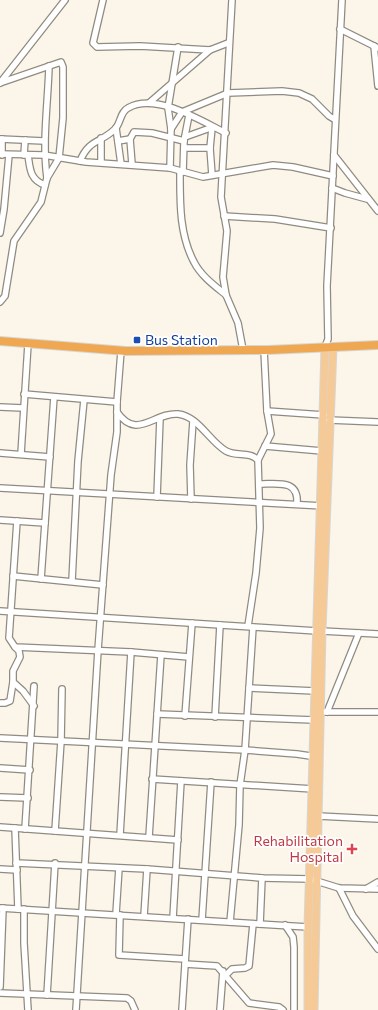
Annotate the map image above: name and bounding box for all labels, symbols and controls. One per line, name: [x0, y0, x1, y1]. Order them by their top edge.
place label: Bus Station: [145, 331, 218, 348]
marker: Bus Station: [132, 335, 142, 345]
place label: Rehabilitation Hospital: [254, 832, 343, 865]
marker: Rehabilitation Hospital: [346, 843, 358, 855]

